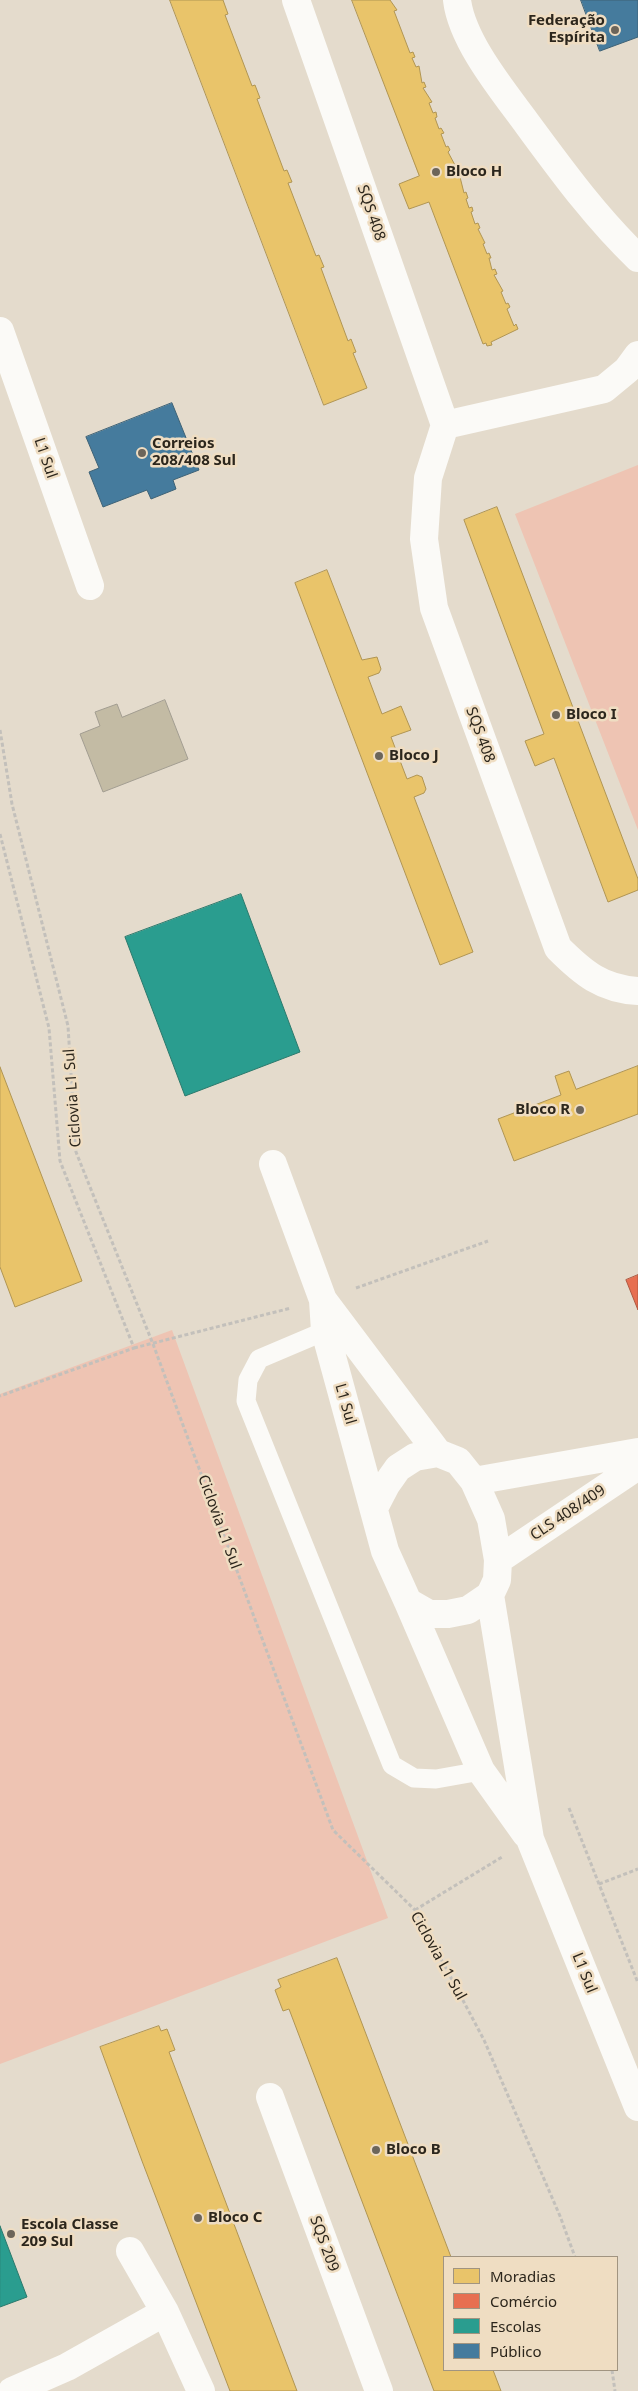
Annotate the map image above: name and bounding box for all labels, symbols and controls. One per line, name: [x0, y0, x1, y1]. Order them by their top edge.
place label: Federação Espírita: [528, 12, 605, 47]
marker: Federação Espírita: [609, 24, 621, 36]
place label: Bloco H: [446, 163, 502, 181]
marker: Bloco H: [430, 166, 442, 178]
street label: SQS 408: [353, 183, 389, 243]
street label: L1 Sul: [30, 435, 60, 481]
place label: Correios 208/408 Sul: [152, 435, 236, 470]
marker: Correios 208/408 Sul: [136, 447, 148, 459]
street label: SQS 408: [462, 705, 498, 765]
place label: Bloco I: [566, 706, 617, 724]
marker: Bloco I: [550, 709, 562, 721]
place label: Bloco J: [389, 747, 439, 765]
marker: Bloco J: [373, 750, 385, 762]
street label: Ciclovia L1 Sul: [61, 1048, 85, 1148]
place label: Bloco R: [515, 1101, 570, 1119]
marker: Bloco R: [574, 1104, 586, 1116]
street label: L1 Sul: [331, 1381, 359, 1427]
street label: Ciclovia L1 Sul: [194, 1473, 244, 1571]
street label: CLS 408/409: [527, 1481, 609, 1545]
street label: Ciclovia L1 Sul: [406, 1908, 470, 2004]
street label: L1 Sul: [568, 1950, 600, 1996]
place label: Bloco B: [386, 2141, 441, 2159]
marker: Bloco B: [370, 2144, 382, 2156]
place label: Bloco C: [208, 2209, 262, 2227]
marker: Bloco C: [192, 2212, 204, 2224]
street label: SQS 209: [306, 2214, 342, 2274]
place label: Escola Classe 209 Sul: [21, 2216, 118, 2251]
marker: Escola Classe 209 Sul: [5, 2228, 17, 2240]
legend: [443, 2256, 618, 2371]
text: Moradias: [490, 2266, 556, 2286]
text: Comércio: [490, 2291, 557, 2311]
text: Escolas: [490, 2316, 541, 2336]
text: Público: [490, 2341, 542, 2361]

